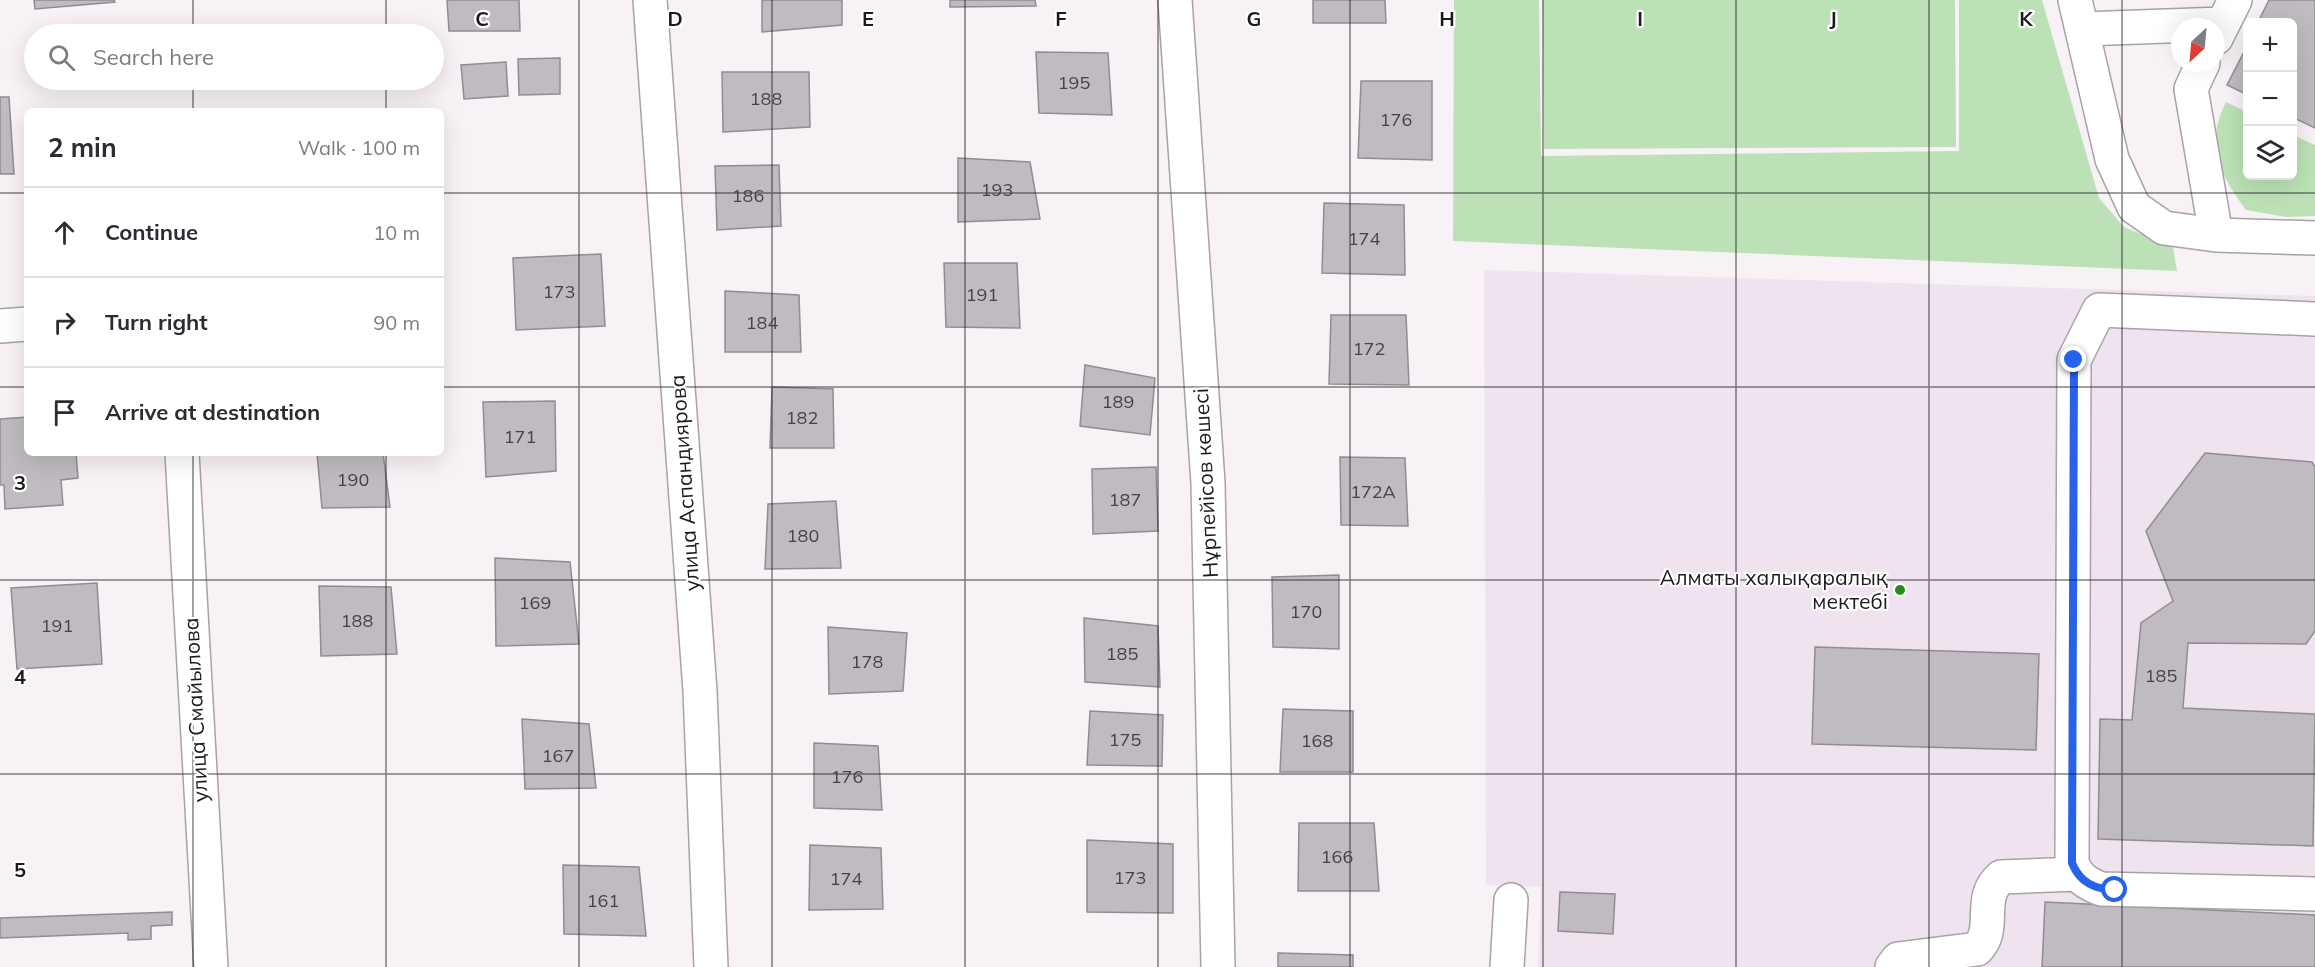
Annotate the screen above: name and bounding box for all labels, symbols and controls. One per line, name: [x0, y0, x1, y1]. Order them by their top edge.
text: C: [475, 6, 489, 31]
text: D: [667, 6, 683, 31]
text: E: [862, 6, 874, 31]
text: F: [1055, 6, 1067, 31]
text: G: [1247, 6, 1261, 31]
text: H: [1439, 6, 1455, 31]
text: I: [1637, 6, 1643, 31]
text: J: [1829, 6, 1837, 31]
text: K: [2019, 6, 2033, 31]
north arrow: [2171, 18, 2225, 72]
map controls: [2243, 18, 2297, 180]
button: +: [2243, 18, 2297, 72]
search box: [24, 24, 444, 90]
icon: search: [45, 41, 78, 74]
text: Search here: [93, 43, 214, 71]
house number: 195: [1058, 71, 1090, 94]
button: −: [2243, 72, 2297, 126]
house number: 188: [750, 87, 782, 110]
house number: 176: [1380, 108, 1412, 131]
button: layers: [2243, 126, 2297, 180]
text: 2 min: [48, 131, 117, 164]
text: Walk · 100 m: [298, 135, 420, 160]
house number: 193: [981, 178, 1013, 201]
house number: 186: [732, 184, 764, 207]
icon: ahead: [48, 216, 81, 249]
text: Continue: [105, 218, 198, 246]
text: 10 m: [373, 220, 420, 245]
house number: 174: [1348, 227, 1380, 250]
house number: 173: [543, 280, 575, 303]
house number: 191: [966, 283, 998, 306]
icon: right: [48, 306, 81, 339]
text: Turn right: [105, 308, 208, 336]
text: 90 m: [373, 310, 420, 335]
house number: 184: [746, 311, 778, 334]
house number: 172: [1353, 337, 1385, 360]
route end: [2060, 346, 2086, 372]
street label: улица Аспандиярова: [663, 374, 705, 592]
street label: Нұрпейісов көшесі: [1187, 387, 1223, 579]
house number: 189: [1102, 390, 1134, 413]
icon: arrive: [48, 396, 81, 429]
text: Arrive at destination: [105, 398, 320, 426]
house number: 182: [786, 406, 818, 429]
house number: 171: [504, 425, 536, 448]
house number: 190: [337, 468, 369, 491]
text: 3: [14, 470, 26, 495]
house number: 172А: [1350, 480, 1396, 503]
house number: 187: [1109, 488, 1141, 511]
house number: 180: [787, 524, 819, 547]
place label: Алматы халықаралық мектебі: [1660, 564, 1888, 614]
marker: Алматы халықаралық мектебі: [1893, 583, 1907, 597]
house number: 169: [519, 591, 551, 614]
house number: 170: [1290, 600, 1322, 623]
house number: 188: [341, 609, 373, 632]
house number: 191: [41, 614, 73, 637]
street label: улица Смайылова: [177, 617, 213, 803]
house number: 185: [1106, 642, 1138, 665]
house number: 178: [851, 650, 883, 673]
text: 4: [14, 664, 26, 689]
house number: 185: [2145, 664, 2177, 687]
house number: 175: [1109, 728, 1141, 751]
house number: 168: [1301, 729, 1333, 752]
house number: 167: [542, 744, 574, 767]
house number: 176: [831, 765, 863, 788]
house number: 166: [1321, 845, 1353, 868]
text: 5: [14, 857, 26, 882]
house number: 173: [1114, 866, 1146, 889]
house number: 174: [830, 867, 862, 890]
route start: [2101, 876, 2127, 902]
house number: 161: [587, 889, 619, 912]

